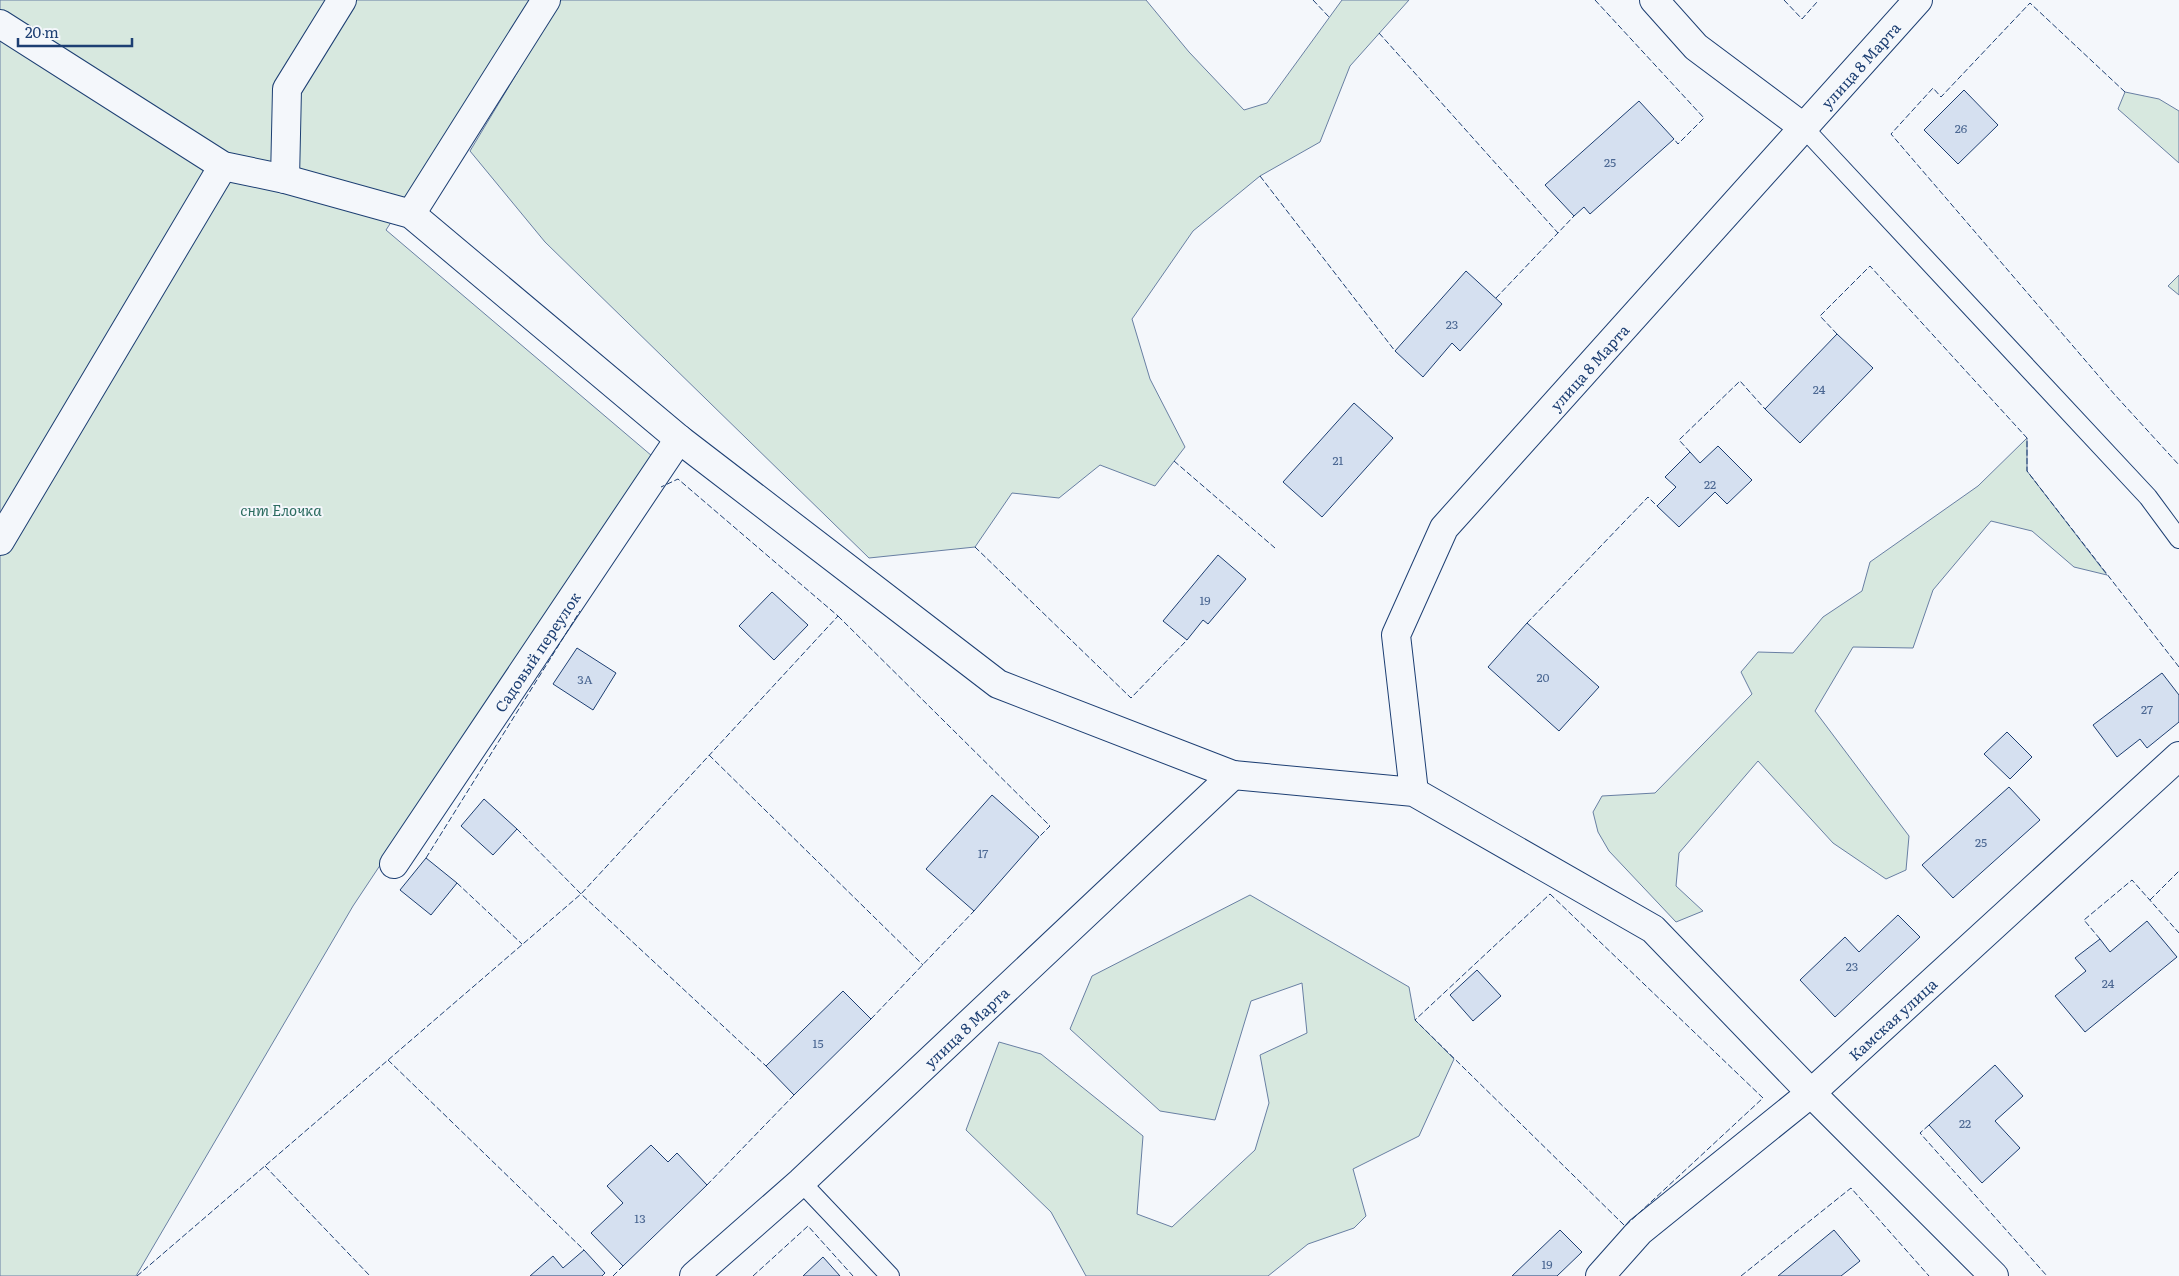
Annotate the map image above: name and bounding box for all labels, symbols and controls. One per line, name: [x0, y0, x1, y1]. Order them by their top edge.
scale bar: [18, 15, 131, 47]
street label: улица 8 Марта: [1815, 16, 1906, 113]
text: 20 m: [25, 20, 59, 43]
house number: 26: [1955, 119, 1968, 137]
house number: 25: [1604, 153, 1616, 171]
house number: 23: [1446, 315, 1458, 333]
street label: улица 8 Марта: [1544, 318, 1634, 415]
house number: 24: [1813, 380, 1826, 398]
house number: 21: [1333, 451, 1344, 469]
house number: 22: [1704, 475, 1716, 493]
park label: снт Елочка: [240, 498, 322, 521]
street label: Садовый переулок: [488, 587, 585, 716]
house number: 19: [1199, 591, 1211, 609]
house number: 20: [1536, 668, 1550, 686]
house number: 3А: [577, 670, 593, 688]
house number: 27: [2141, 700, 2153, 718]
house number: 25: [1975, 833, 1987, 851]
house number: 17: [978, 844, 988, 862]
house number: 23: [1846, 957, 1858, 975]
street label: Камская улица: [1843, 971, 1942, 1065]
house number: 24: [2102, 974, 2115, 992]
street label: улица 8 Марта: [918, 980, 1014, 1073]
house number: 15: [813, 1034, 823, 1052]
house number: 22: [1959, 1114, 1971, 1132]
house number: 13: [634, 1209, 646, 1227]
house number: 19: [1541, 1255, 1553, 1273]

